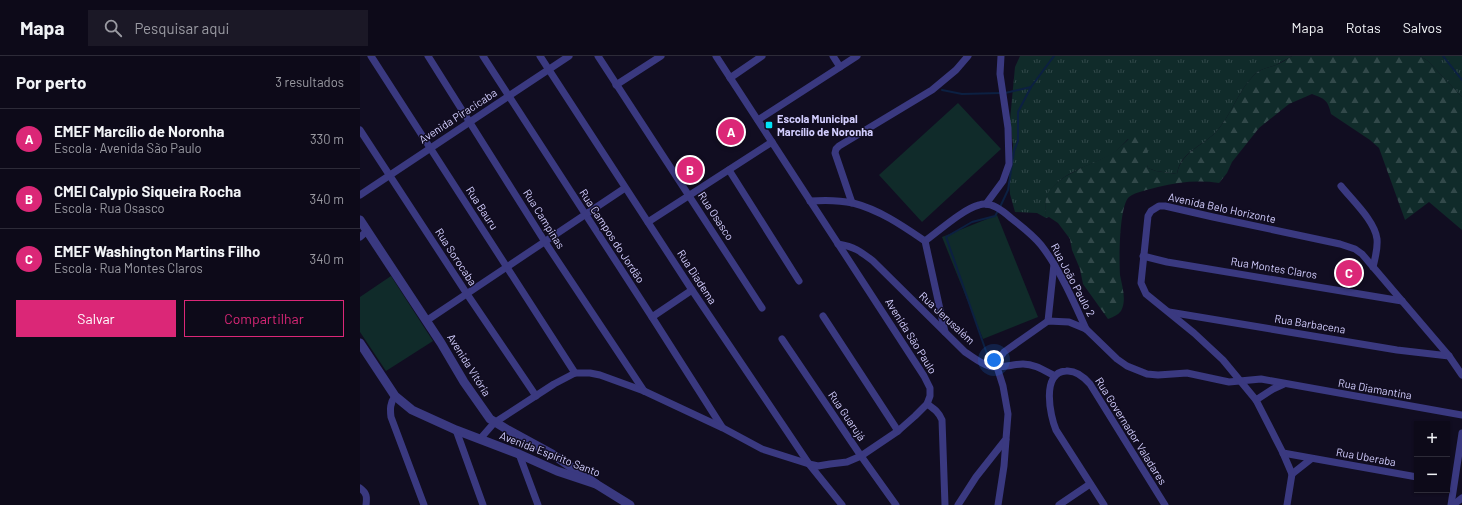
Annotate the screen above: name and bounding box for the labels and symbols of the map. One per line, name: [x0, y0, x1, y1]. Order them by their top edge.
street label: Avenida Piracicaba: [416, 86, 499, 146]
place label: Escola Municipal Marcílio de Noronha: [777, 112, 873, 138]
pin: A: [718, 117, 744, 147]
marker: Escola Municipal Marcílio de Noronha: [764, 120, 774, 130]
pin: B: [677, 155, 703, 185]
street label: Rua Bauru: [464, 184, 501, 232]
street label: Rua Campos do Jordão: [577, 186, 648, 285]
street label: Rua Campinas: [521, 187, 568, 251]
street label: Rua Osasco: [696, 189, 737, 242]
street label: Avenida Belo Horizonte: [1167, 190, 1277, 225]
street label: Rua Sorocaba: [433, 226, 480, 288]
street label: Rua João Paulo 2: [1049, 241, 1098, 319]
street label: Rua Diadema: [675, 247, 720, 306]
street label: Rua Montes Claros: [1230, 254, 1318, 281]
pin: C: [1336, 258, 1362, 288]
street label: Rua Jerusalém: [917, 289, 978, 347]
street label: Avenida São Paulo: [883, 296, 940, 376]
street label: Rua Barbacena: [1274, 311, 1346, 336]
street label: Avenida Vitória: [445, 331, 494, 398]
your location: [984, 350, 1004, 370]
street label: Rua Governador Valadares: [1093, 375, 1170, 487]
street label: Rua Diamantina: [1337, 376, 1413, 401]
street label: Rua Guarujá: [826, 388, 869, 443]
street label: Avenida Espírito Santo: [498, 428, 602, 479]
street label: Rua Uberaba: [1335, 445, 1397, 468]

